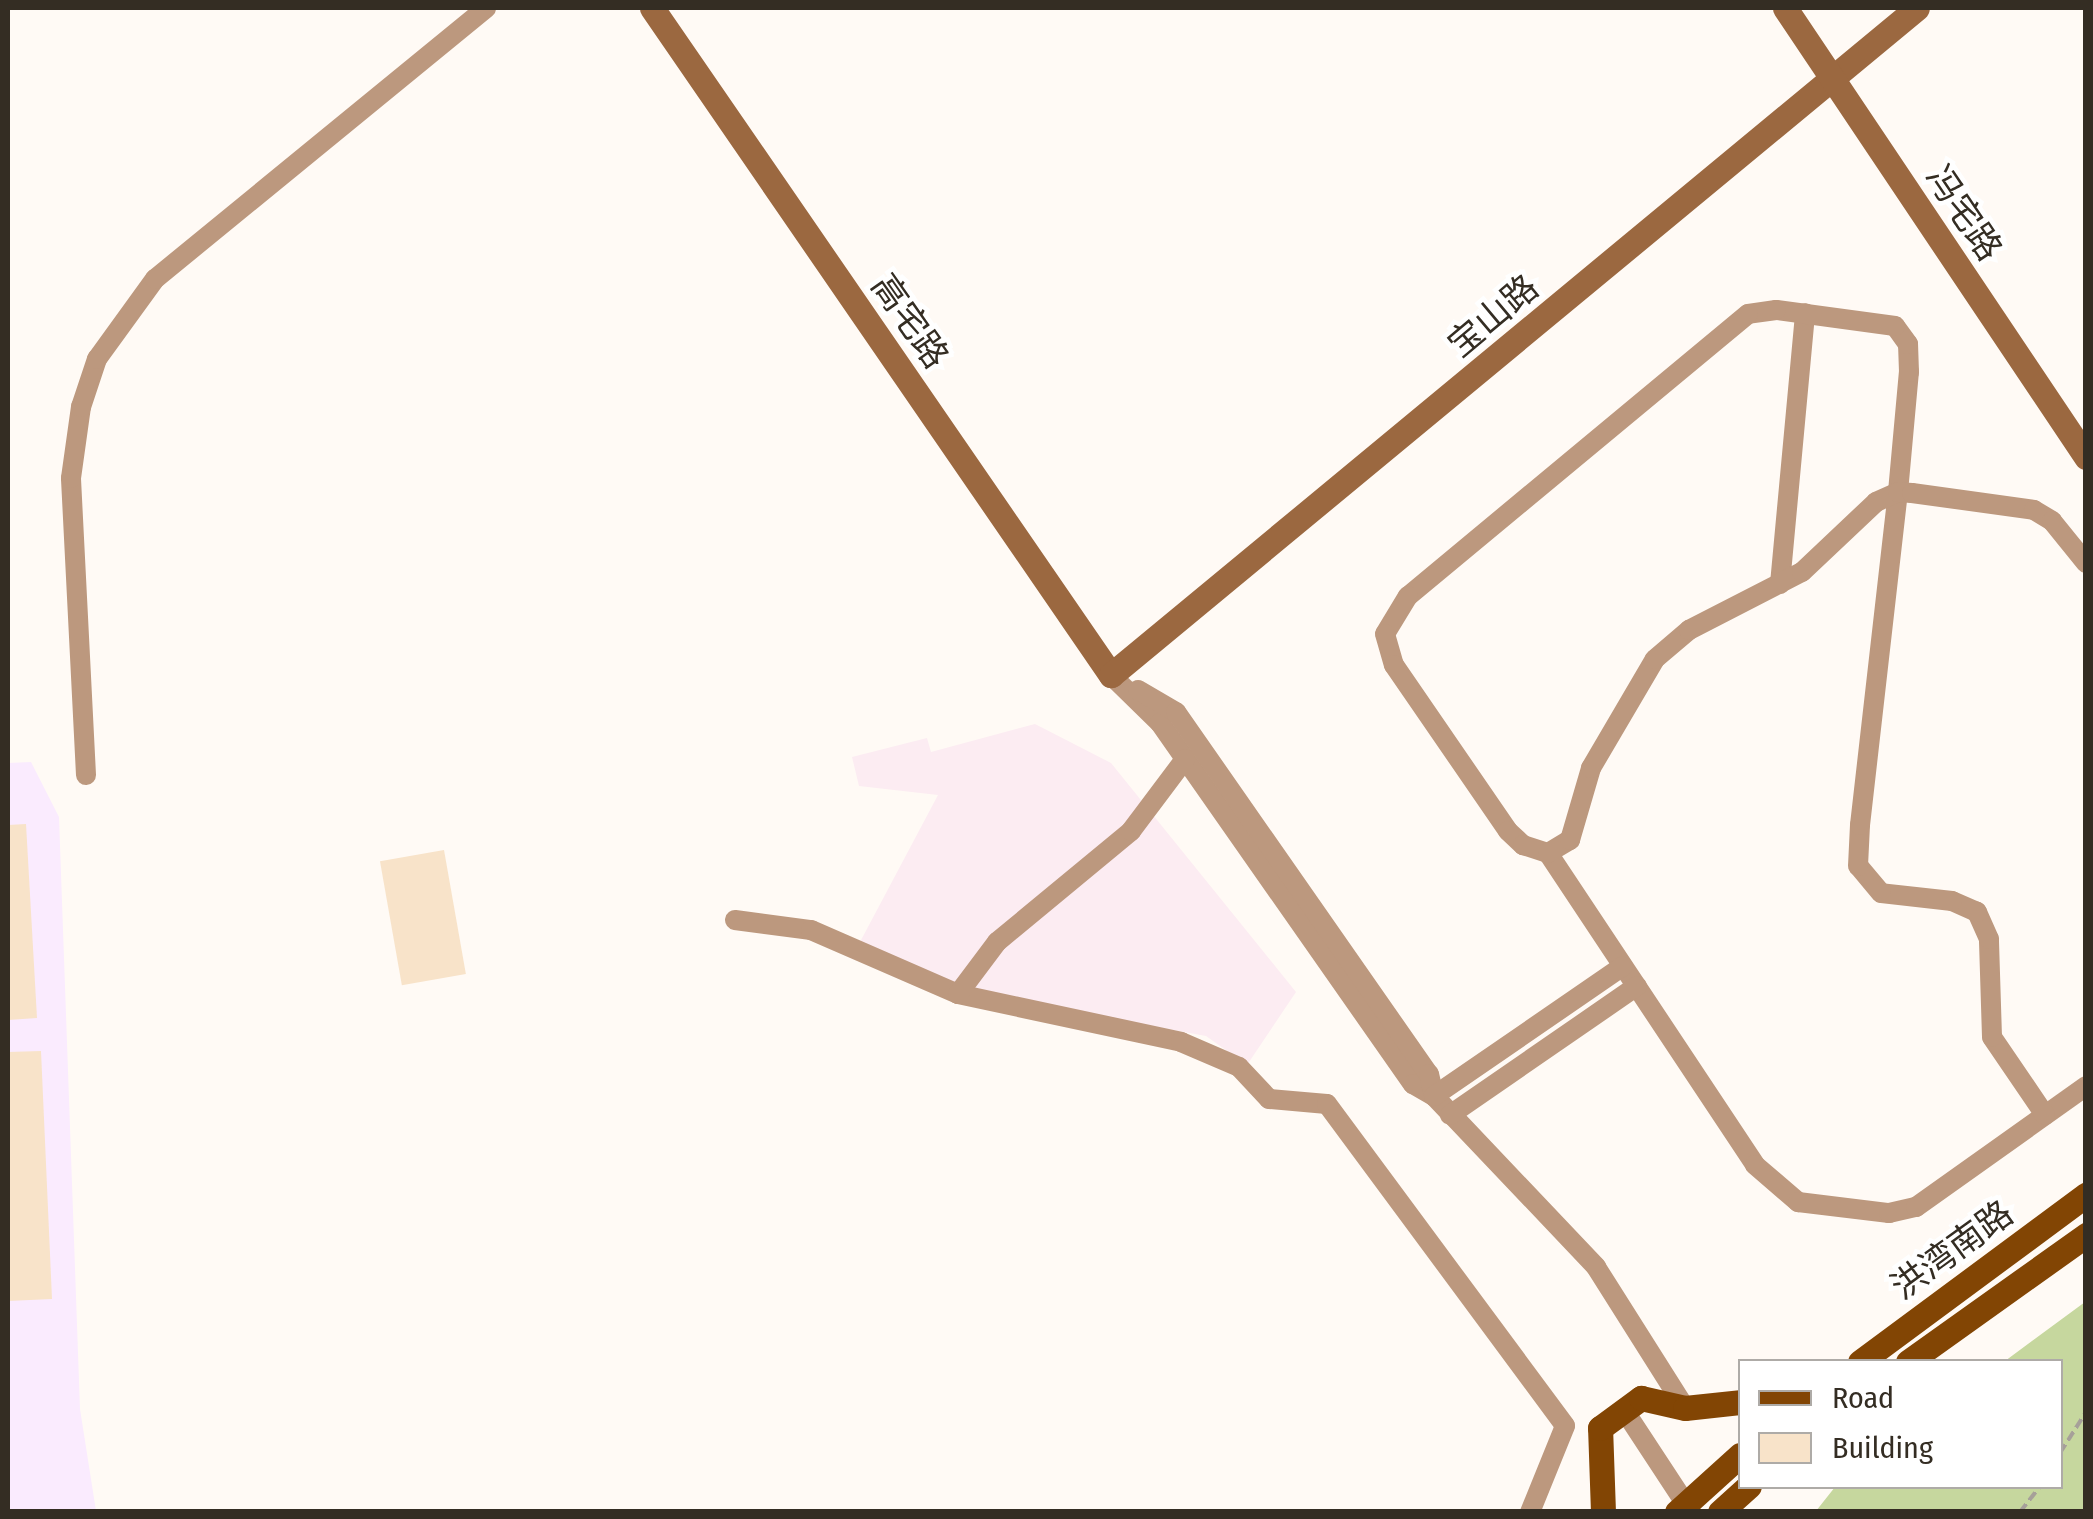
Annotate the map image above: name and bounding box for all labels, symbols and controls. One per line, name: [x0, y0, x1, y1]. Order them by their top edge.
street label: 冯宅路: [1917, 158, 2011, 268]
street label: 高宅路: [863, 266, 957, 376]
street label: 宝山路: [1439, 266, 1547, 366]
street label: 洪湾南路: [1883, 1192, 2021, 1308]
legend: [1738, 1359, 2063, 1489]
text: Road: [1832, 1380, 1894, 1416]
text: Building: [1832, 1430, 1933, 1466]

